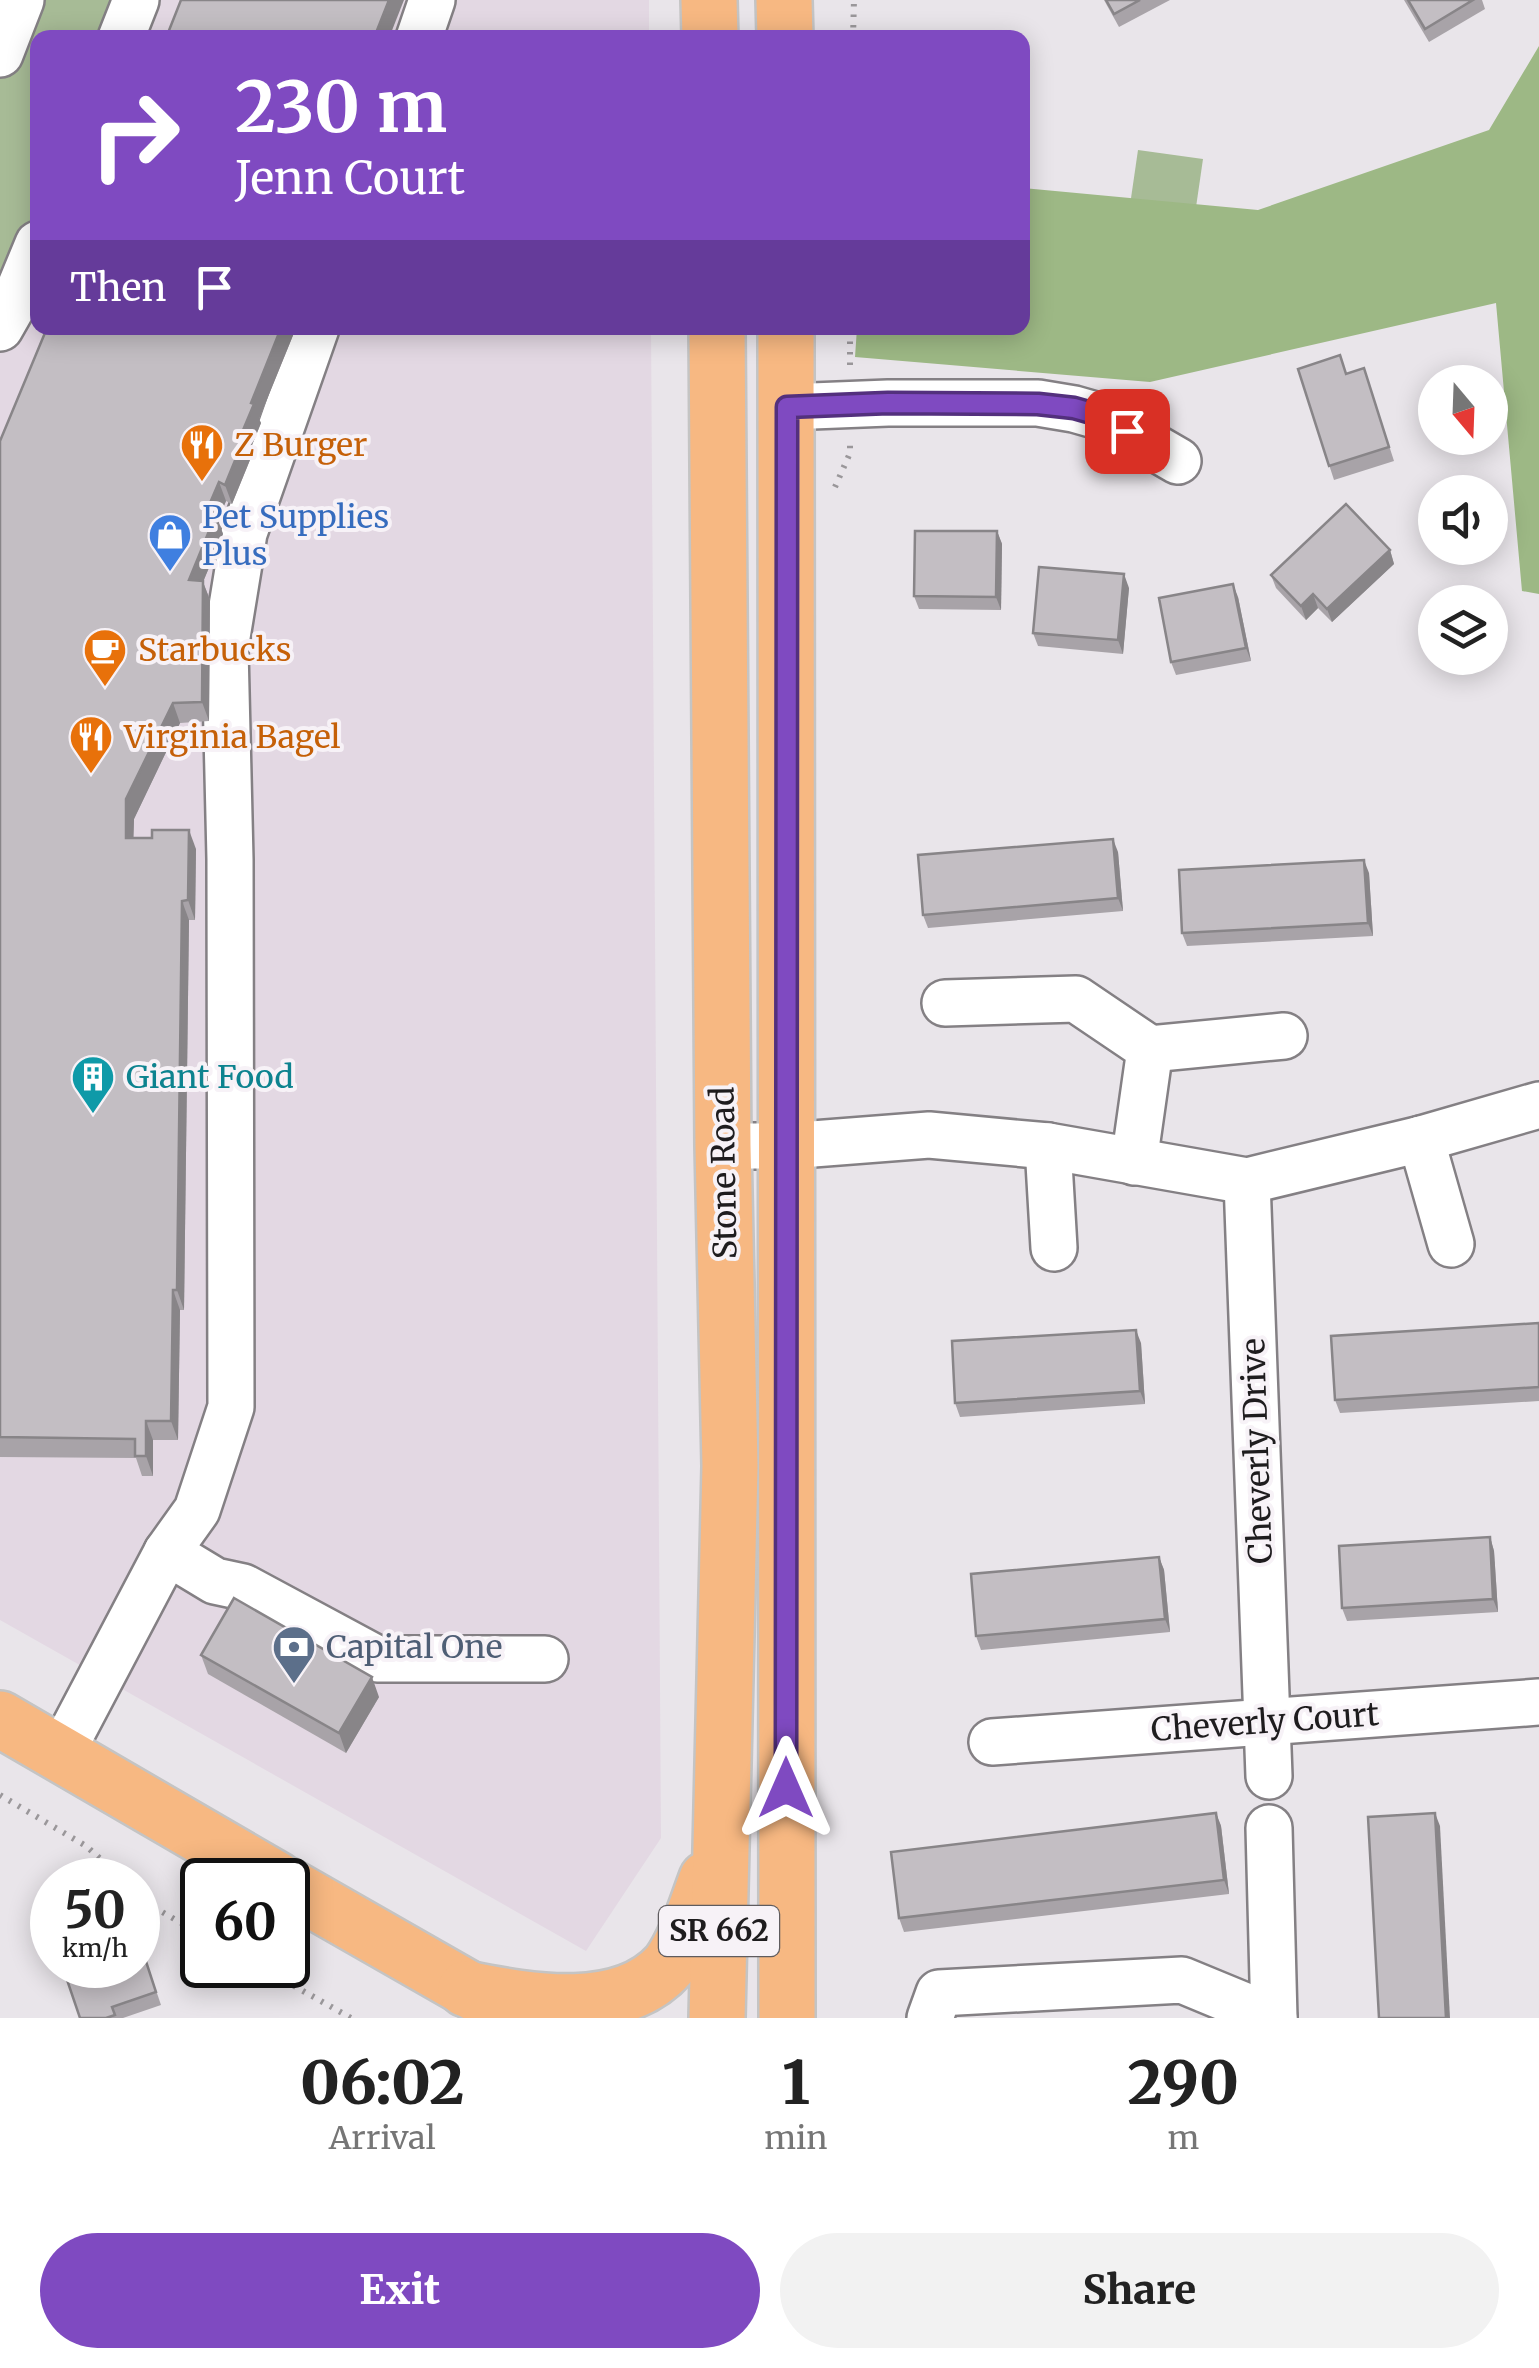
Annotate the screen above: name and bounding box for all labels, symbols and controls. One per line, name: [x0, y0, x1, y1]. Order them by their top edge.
text: 230 m: [235, 63, 447, 151]
icon: right: [70, 70, 200, 200]
text: Jenn Court: [235, 150, 465, 206]
icon: arrive: [187, 260, 242, 315]
text: Then: [70, 264, 167, 311]
north arrow: [1418, 365, 1508, 455]
map controls: [1418, 365, 1508, 675]
pin: [1085, 389, 1170, 474]
icon: arrive: [1100, 404, 1155, 459]
restaurant icon: Z Burger: [179, 422, 225, 483]
place label: Z Burger: [234, 425, 367, 465]
button: sound: [1418, 475, 1508, 565]
place label: Pet Supplies Plus: [202, 497, 389, 574]
shop icon: Pet Supplies Plus: [147, 512, 193, 573]
button: layers: [1418, 585, 1508, 675]
cafe icon: Starbucks: [82, 627, 128, 688]
place label: Starbucks: [138, 630, 291, 670]
restaurant icon: Virginia Bagel: [68, 714, 114, 775]
place label: Virginia Bagel: [123, 717, 341, 757]
building icon: Giant Food: [70, 1054, 116, 1115]
place label: Giant Food: [126, 1057, 294, 1097]
street label: Stone Road: [702, 1086, 746, 1260]
street label: Cheverly Drive: [1233, 1338, 1281, 1564]
bank icon: Capital One: [271, 1624, 317, 1685]
place label: Capital One: [326, 1627, 502, 1667]
street label: Cheverly Court: [1150, 1694, 1381, 1750]
position arrow: [734, 1736, 838, 1840]
speed limit sign: 60: [180, 1858, 310, 1988]
text: 50: [64, 1879, 126, 1942]
road number: SR 662: [659, 1906, 779, 1956]
text: km/h: [62, 1932, 128, 1964]
text: 06:02: [300, 2045, 464, 2120]
text: 1: [782, 2045, 810, 2120]
text: 290: [1128, 2045, 1239, 2120]
text: Arrival: [329, 2118, 436, 2158]
text: min: [764, 2118, 828, 2158]
text: m: [1167, 2118, 1199, 2158]
button: Exit: [40, 2233, 760, 2348]
button: Share: [780, 2233, 1499, 2348]

